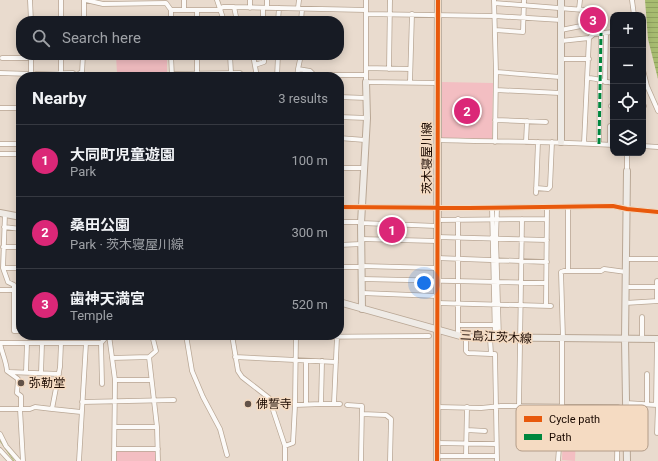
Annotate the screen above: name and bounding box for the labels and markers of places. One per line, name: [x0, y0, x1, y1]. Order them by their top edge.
pin: 3: [580, 5, 606, 35]
pin: 2: [454, 96, 480, 126]
pin: 1: [379, 215, 405, 245]
place label: 弥勒堂: [29, 376, 65, 390]
marker: 弥勒堂: [16, 378, 26, 388]
place label: 佛誓寺: [256, 397, 292, 411]
marker: 佛誓寺: [243, 399, 253, 409]

